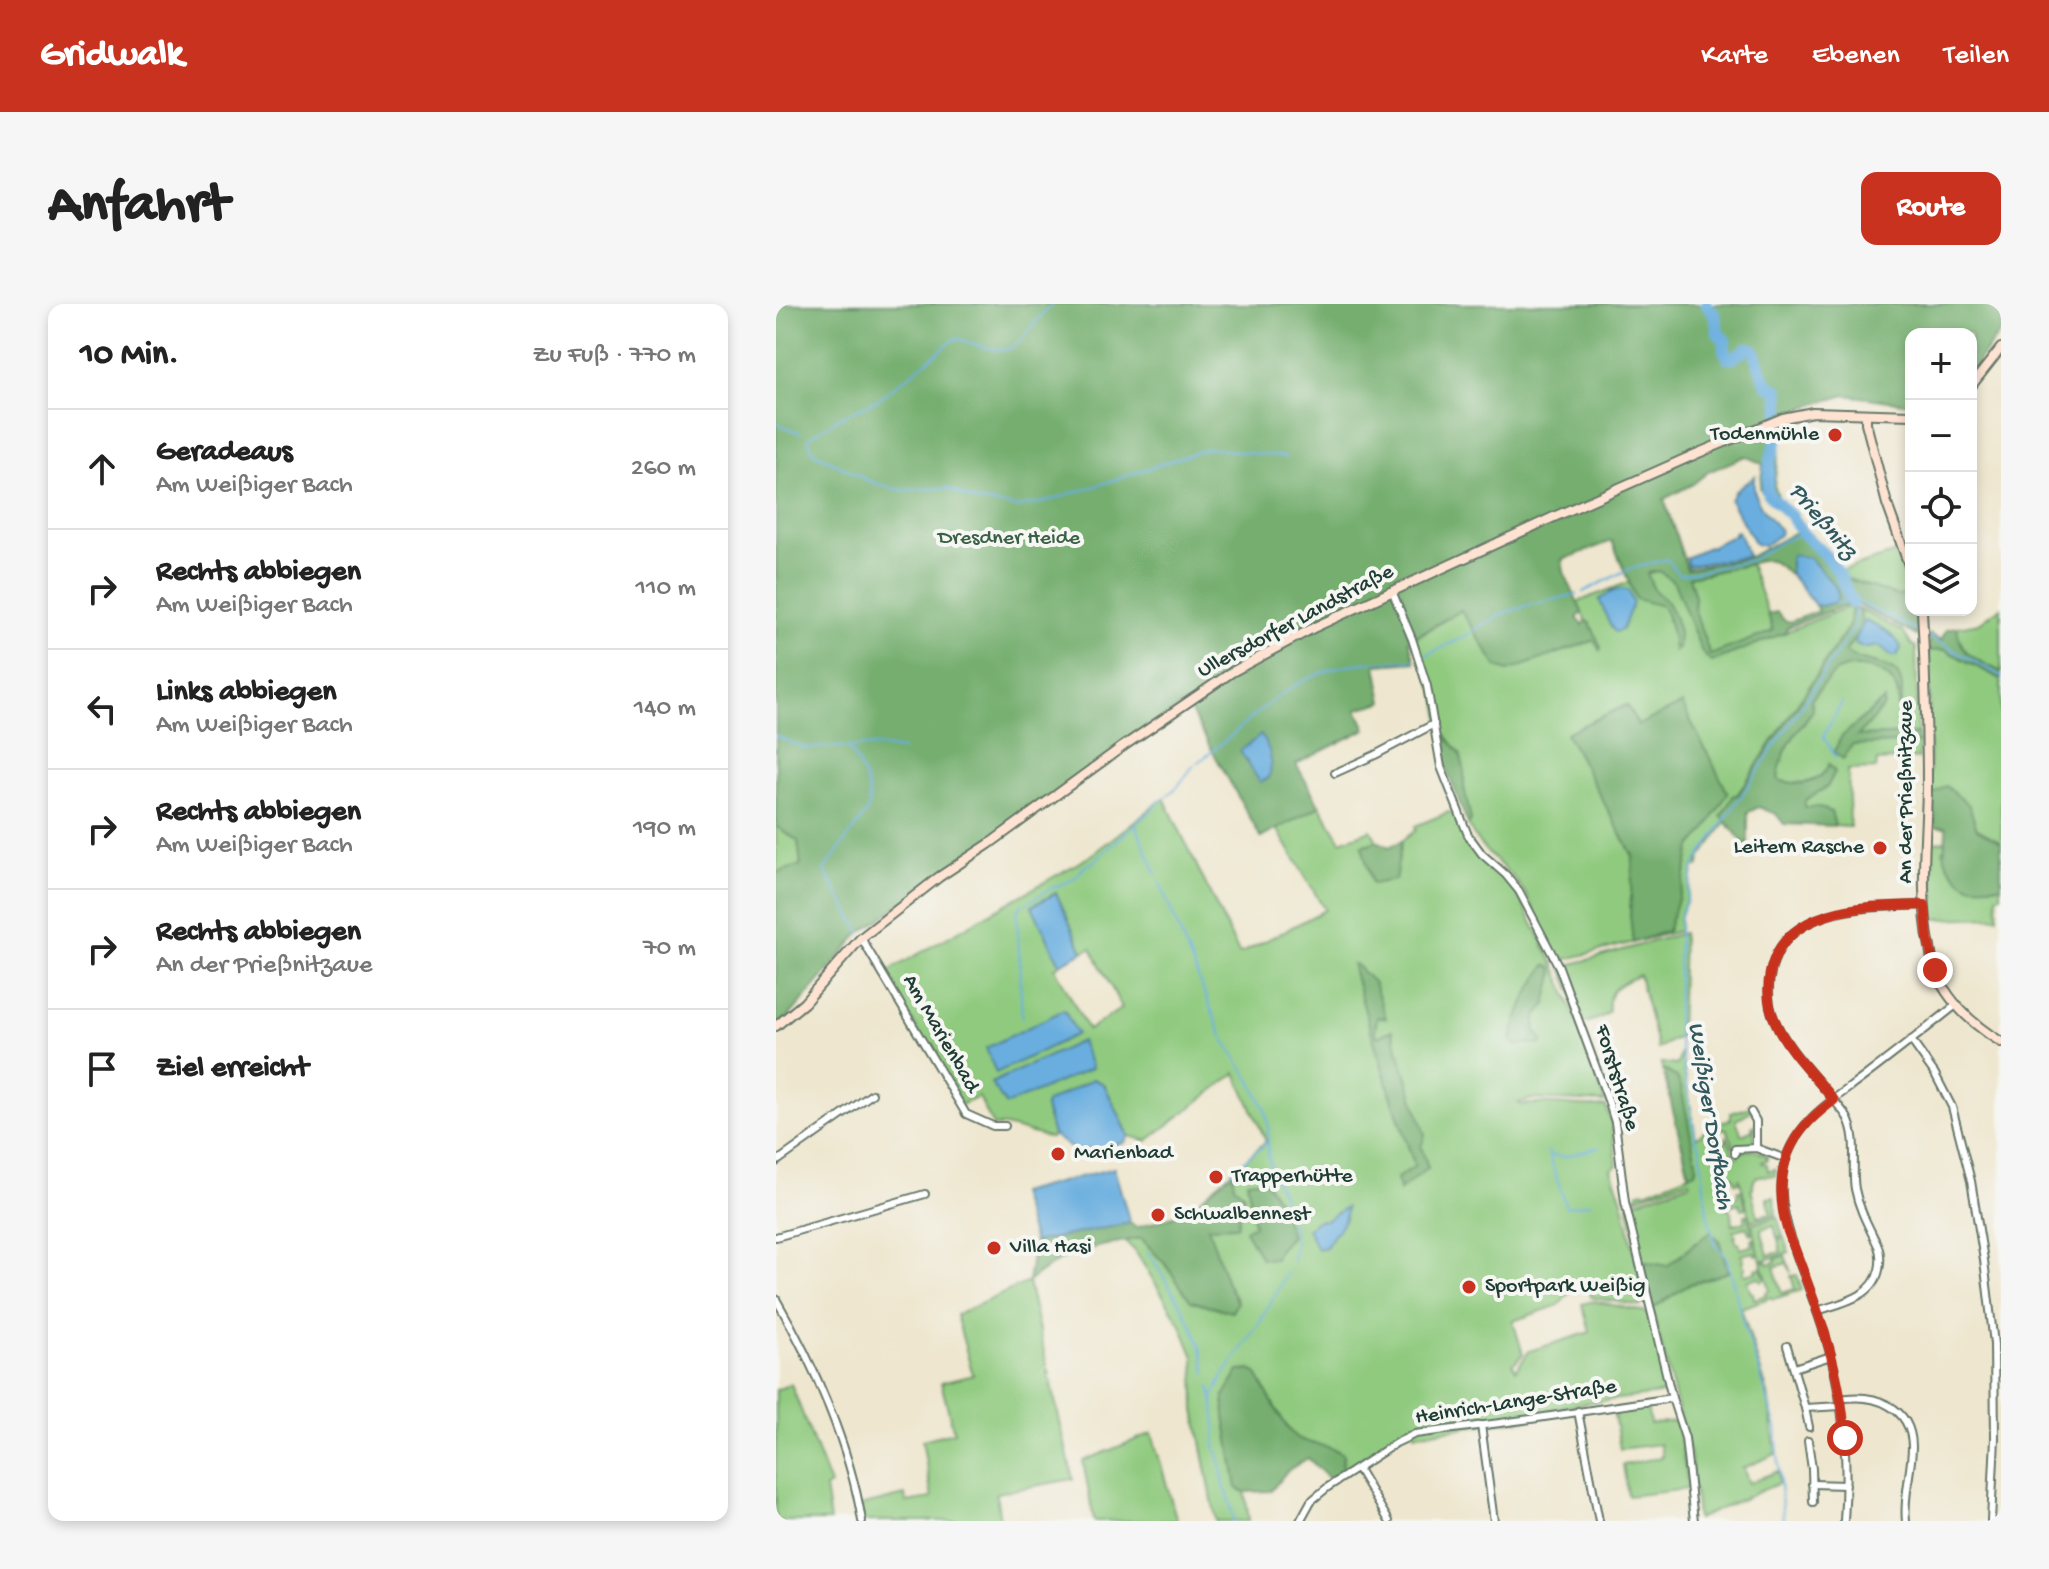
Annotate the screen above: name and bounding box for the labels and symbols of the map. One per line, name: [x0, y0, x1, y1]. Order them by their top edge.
place label: Todenmühle: [1708, 422, 1820, 448]
marker: Todenmühle: [1826, 426, 1844, 444]
water label: Prießnitz: [1782, 478, 1863, 567]
park label: Dresdner Heide: [936, 526, 1081, 552]
street label: Ullersdorfer Landstraße: [1194, 559, 1399, 685]
street label: An der Prießnitzaue: [1894, 700, 1920, 884]
place label: Leitern Rasche: [1734, 835, 1865, 861]
marker: Leitern Rasche: [1871, 839, 1889, 857]
route end: [1917, 952, 1953, 988]
street label: Am Marienbad: [896, 970, 985, 1100]
water label: Weißiger Dorfbach: [1680, 1020, 1738, 1213]
street label: Forststraße: [1587, 1021, 1645, 1135]
place label: Marienbad: [1074, 1141, 1175, 1167]
marker: Marienbad: [1049, 1145, 1067, 1163]
place label: Trapperhütte: [1230, 1164, 1353, 1190]
marker: Trapperhütte: [1207, 1168, 1225, 1186]
place label: Schwalbennest: [1174, 1202, 1312, 1228]
marker: Schwalbennest: [1149, 1206, 1167, 1224]
place label: Villa Hasi: [1009, 1235, 1092, 1261]
marker: Villa Hasi: [985, 1239, 1003, 1257]
place label: Sportpark Weißig: [1485, 1274, 1646, 1300]
marker: Sportpark Weißig: [1460, 1278, 1478, 1296]
street label: Heinrich-Lange-Straße: [1414, 1374, 1619, 1432]
route start: [1827, 1420, 1863, 1456]

